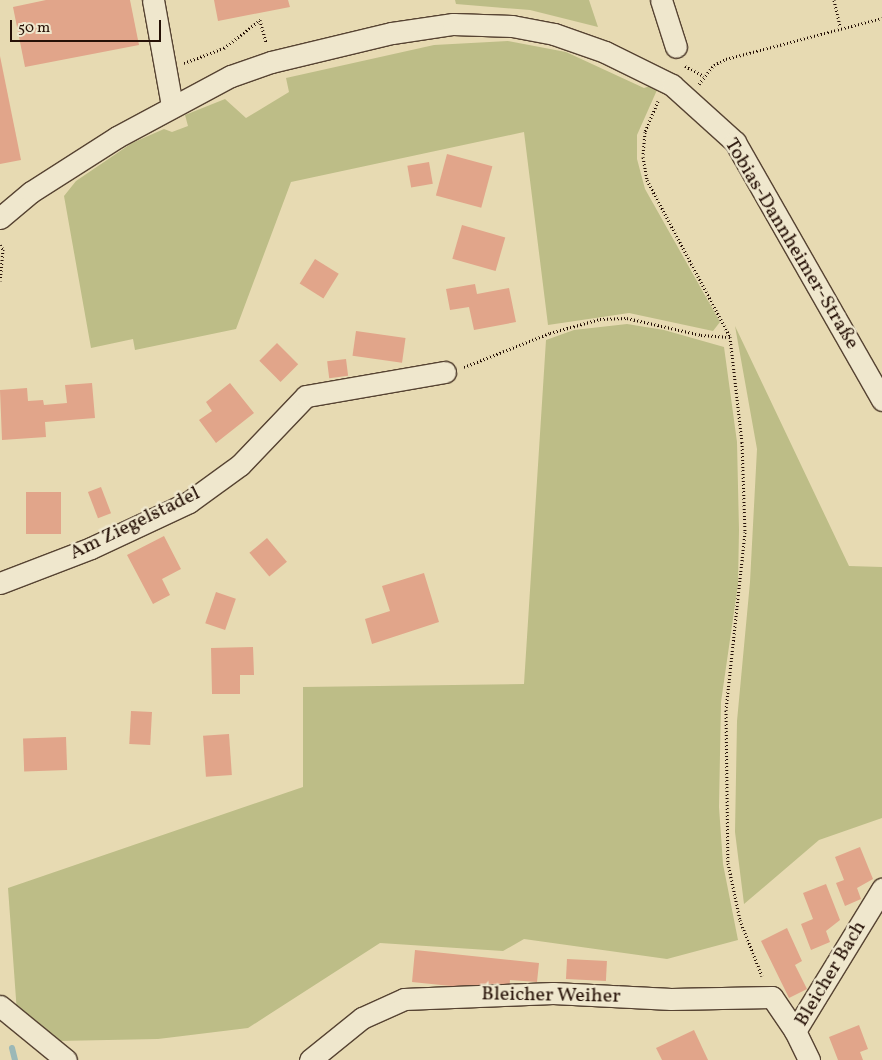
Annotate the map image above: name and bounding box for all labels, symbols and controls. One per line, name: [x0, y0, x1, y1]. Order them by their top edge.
scale bar: [12, 10, 164, 42]
text: 50 m: [18, 18, 50, 39]
street label: Tobias-Dannheimer-Straße: [718, 134, 864, 354]
street label: Am Ziegelstadel: [66, 482, 204, 566]
street label: Bleicher Bach: [790, 917, 872, 1031]
street label: Bleicher Weiher: [481, 983, 621, 1009]

